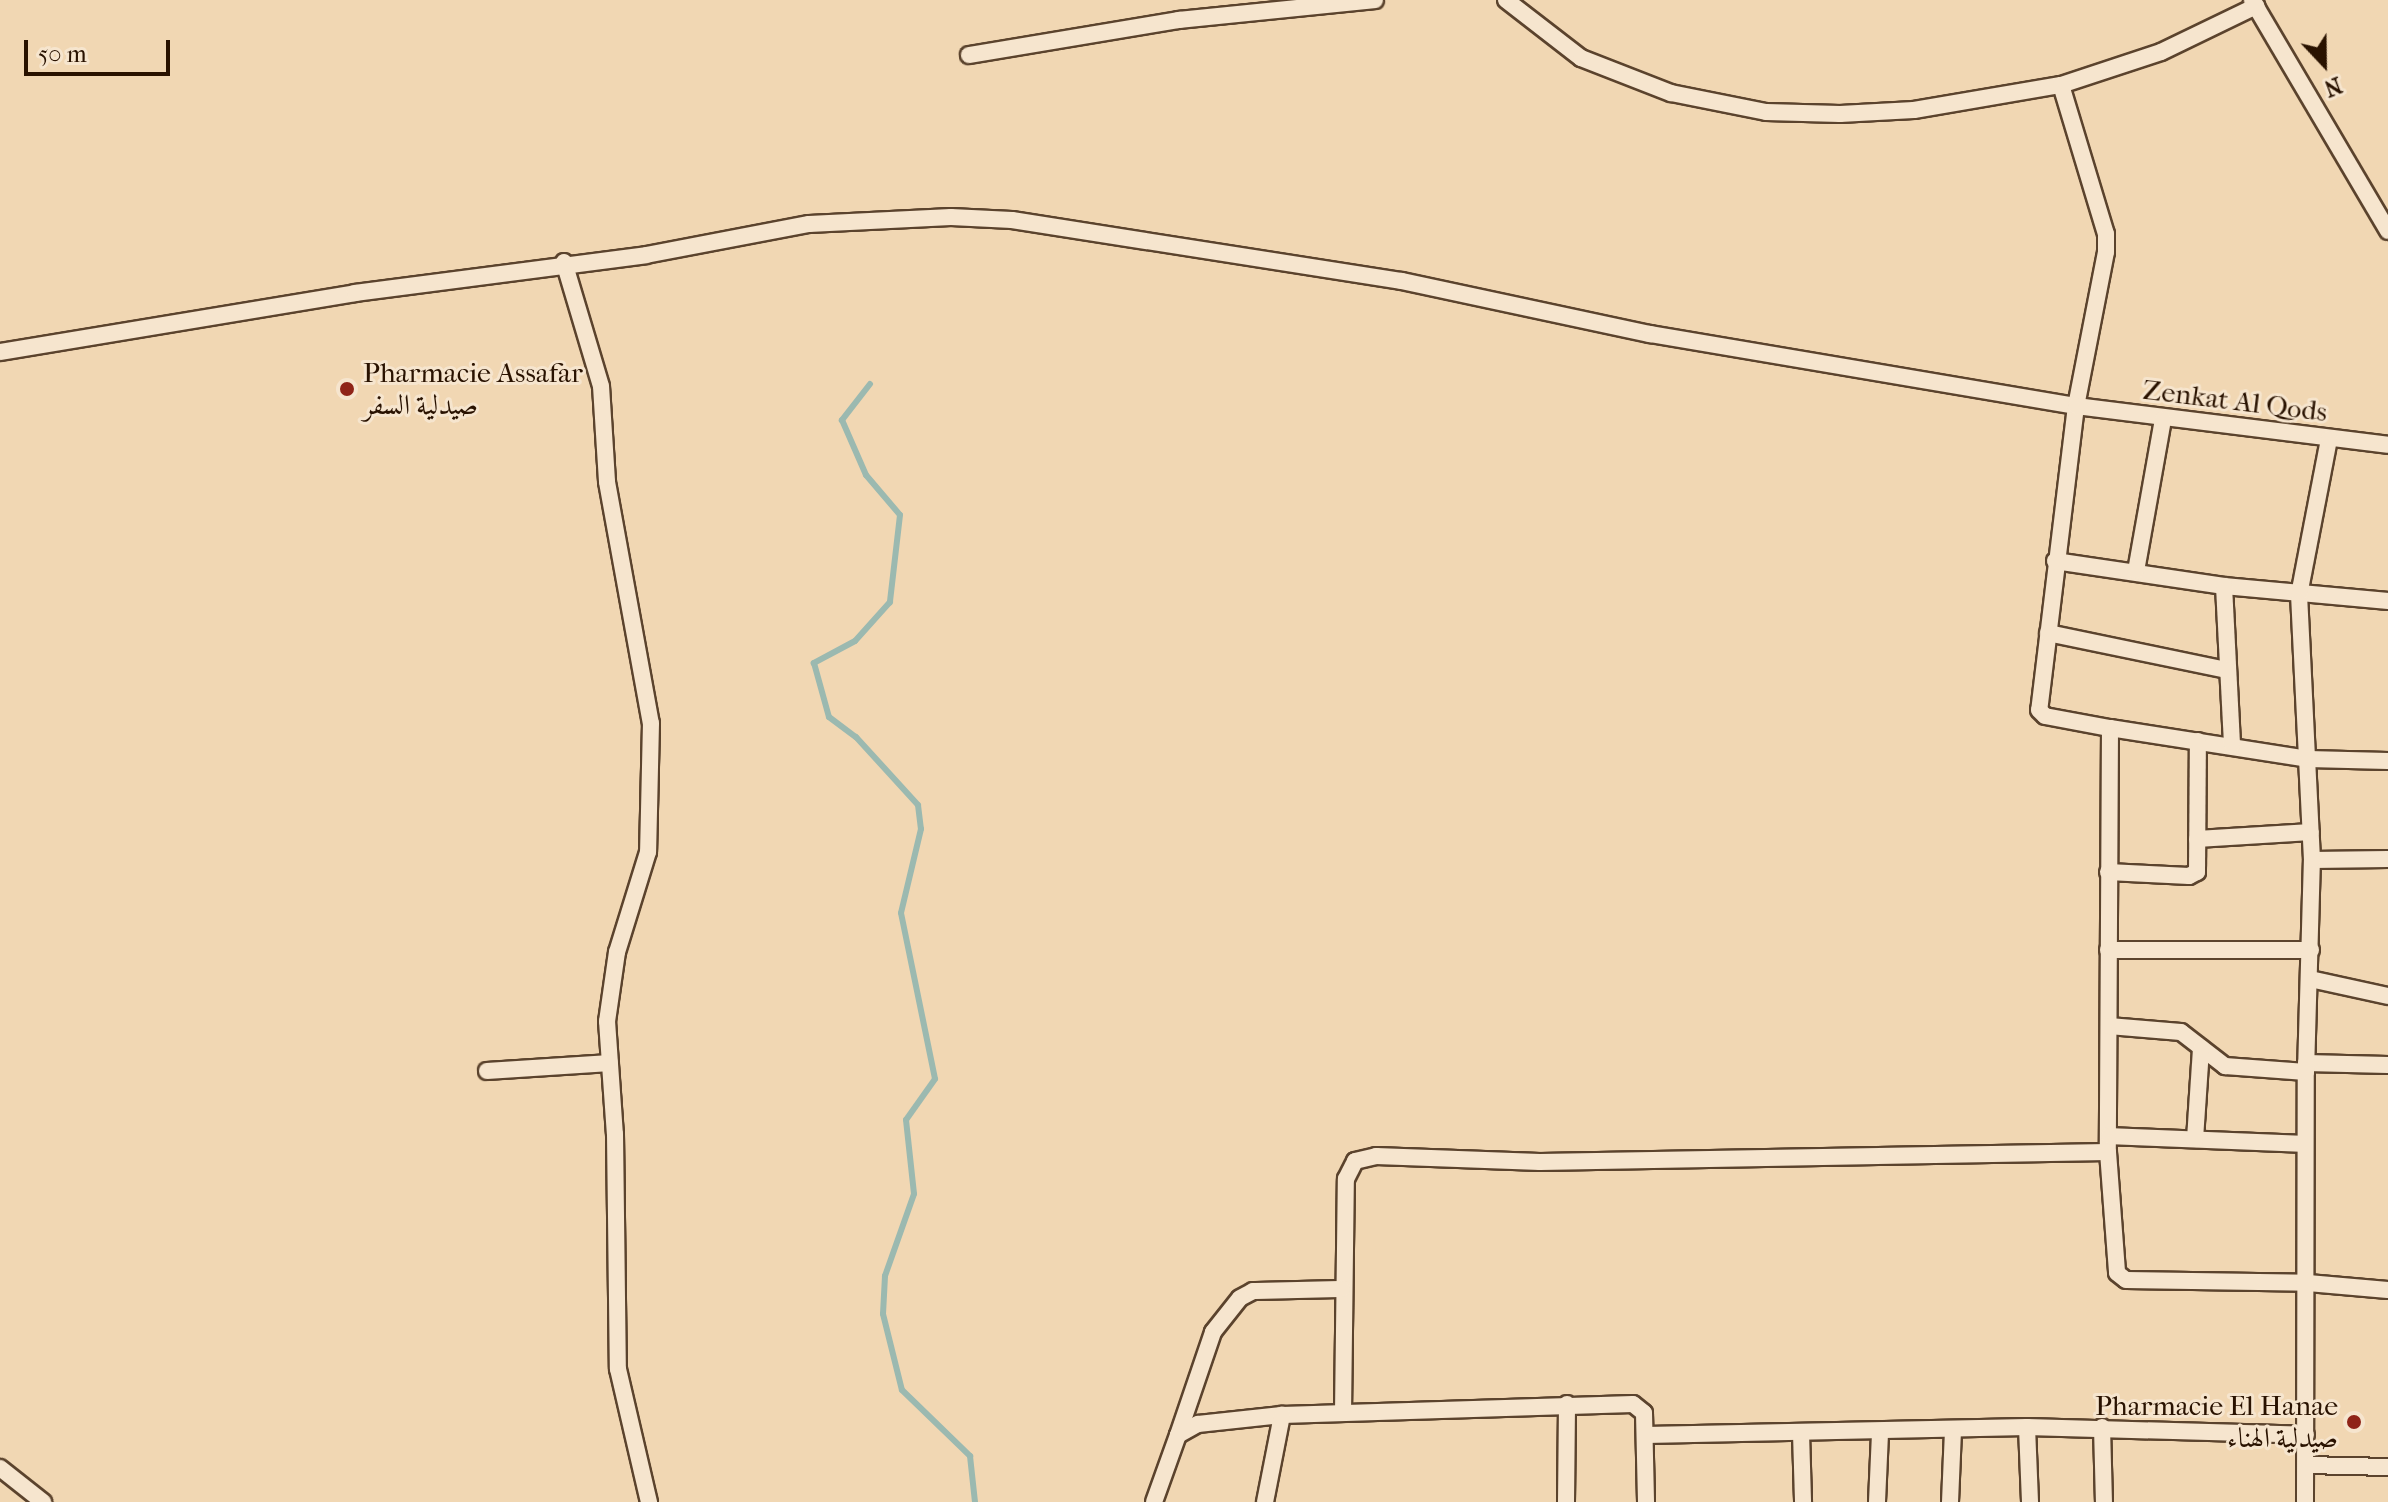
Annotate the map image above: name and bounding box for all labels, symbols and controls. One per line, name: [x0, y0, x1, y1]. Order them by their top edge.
scale bar: [28, 24, 174, 74]
north arrow: [2284, 24, 2364, 104]
text: 50 m: [38, 40, 87, 68]
text: N: [2320, 71, 2346, 101]
place label: Pharmacie Assafar صيدلية السفر: [363, 356, 583, 422]
street label: Zenkat Al Qods: [2141, 373, 2329, 429]
marker: Pharmacie Assafar صيدلية السفر: [338, 380, 356, 398]
place label: Pharmacie El Hanae صيدلية الهناء: [2095, 1389, 2338, 1455]
marker: Pharmacie El Hanae صيدلية الهناء: [2345, 1413, 2363, 1431]

